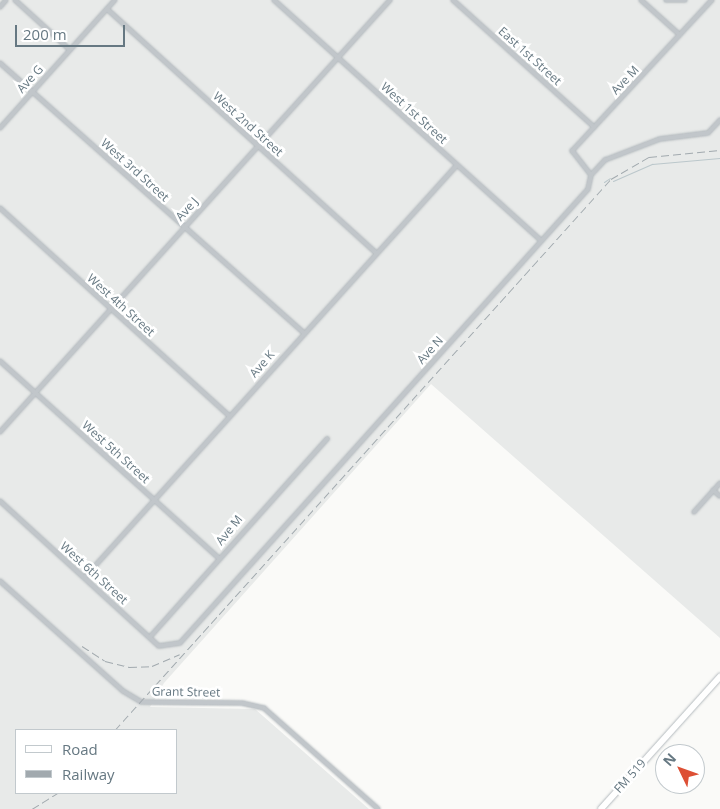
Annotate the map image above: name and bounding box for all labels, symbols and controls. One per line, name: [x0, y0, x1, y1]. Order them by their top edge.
scale bar: [18, 15, 128, 47]
text: 200 m: [23, 24, 67, 44]
street label: East 1st Street: [495, 24, 565, 88]
street label: Ave G: [14, 62, 46, 96]
street label: Ave M: [608, 63, 642, 97]
street label: West 1st Street: [378, 79, 450, 147]
street label: West 2nd Street: [210, 89, 286, 159]
street label: West 3rd Street: [98, 136, 172, 204]
street label: Ave J: [173, 194, 201, 224]
street label: West 4th Street: [84, 271, 158, 339]
street label: Ave N: [414, 333, 446, 367]
street label: Ave K: [246, 348, 278, 380]
street label: West 5th Street: [79, 418, 153, 486]
street label: Ave M: [213, 512, 245, 548]
street label: West 6th Street: [57, 539, 131, 607]
street label: Grant Street: [152, 684, 220, 700]
legend: [15, 729, 178, 794]
text: Road: [62, 739, 98, 759]
north arrow: [655, 744, 705, 794]
text: N: [658, 749, 680, 770]
street label: FM 519: [611, 756, 649, 796]
text: Railway: [62, 764, 115, 784]

